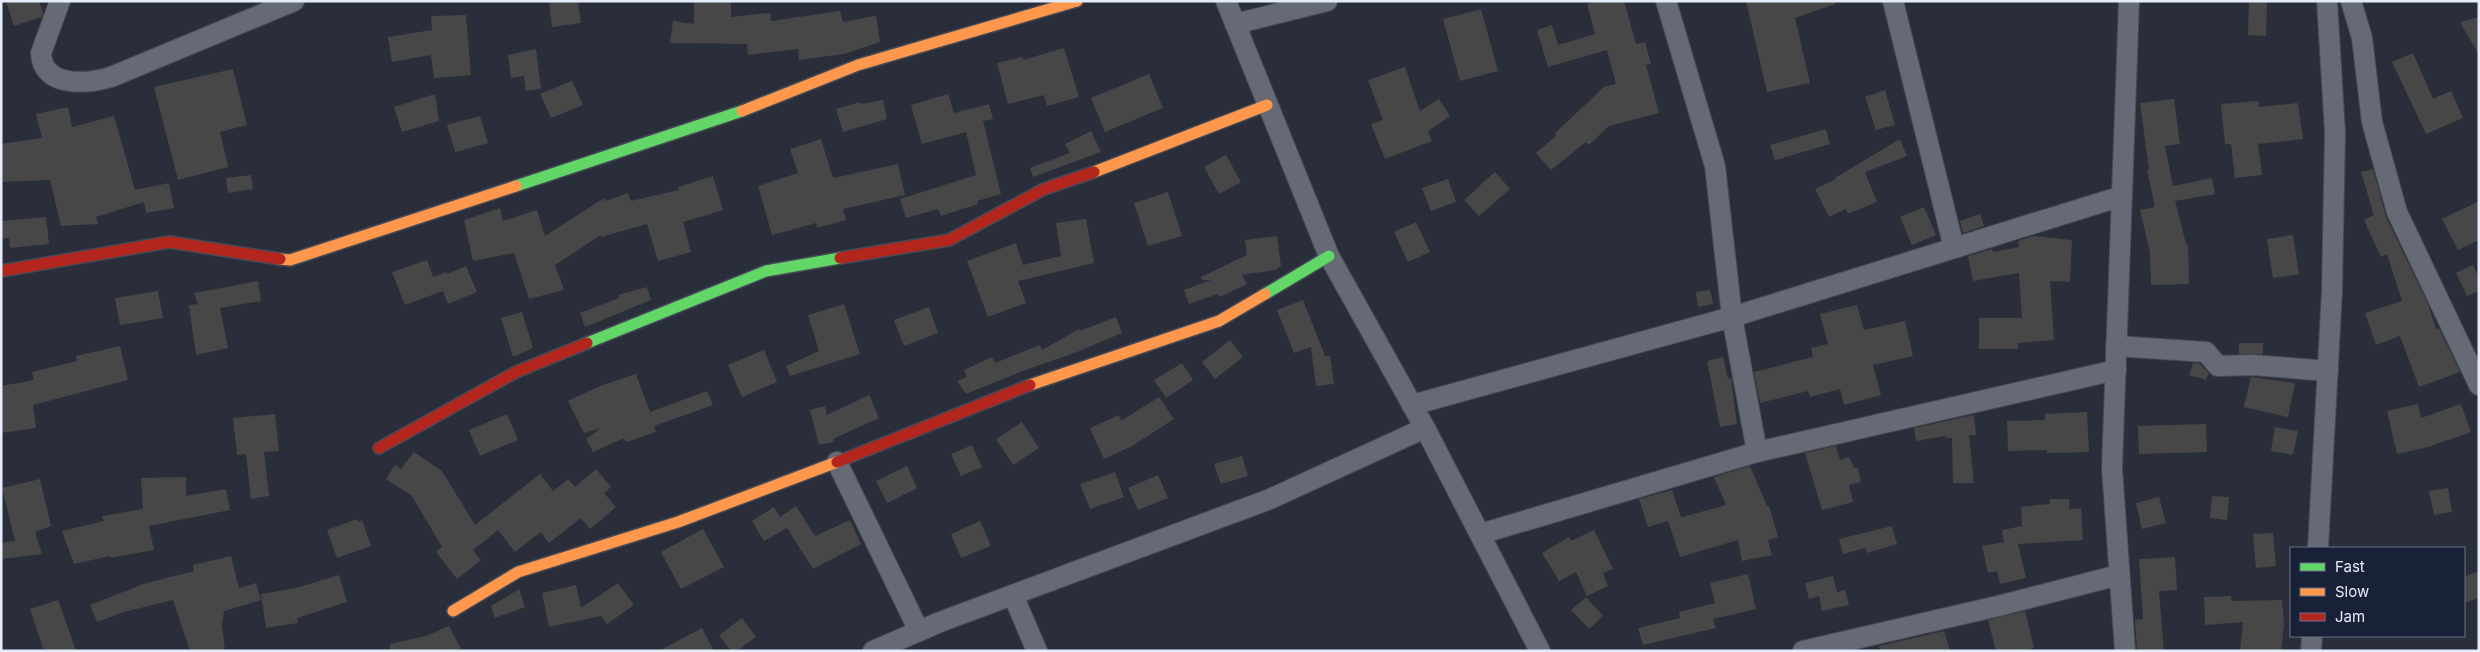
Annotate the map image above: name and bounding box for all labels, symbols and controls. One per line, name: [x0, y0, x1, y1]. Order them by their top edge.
legend: [2290, 547, 2465, 637]
text: Fast: [2335, 557, 2365, 576]
text: Slow: [2335, 582, 2369, 601]
text: Jam: [2335, 607, 2365, 626]

